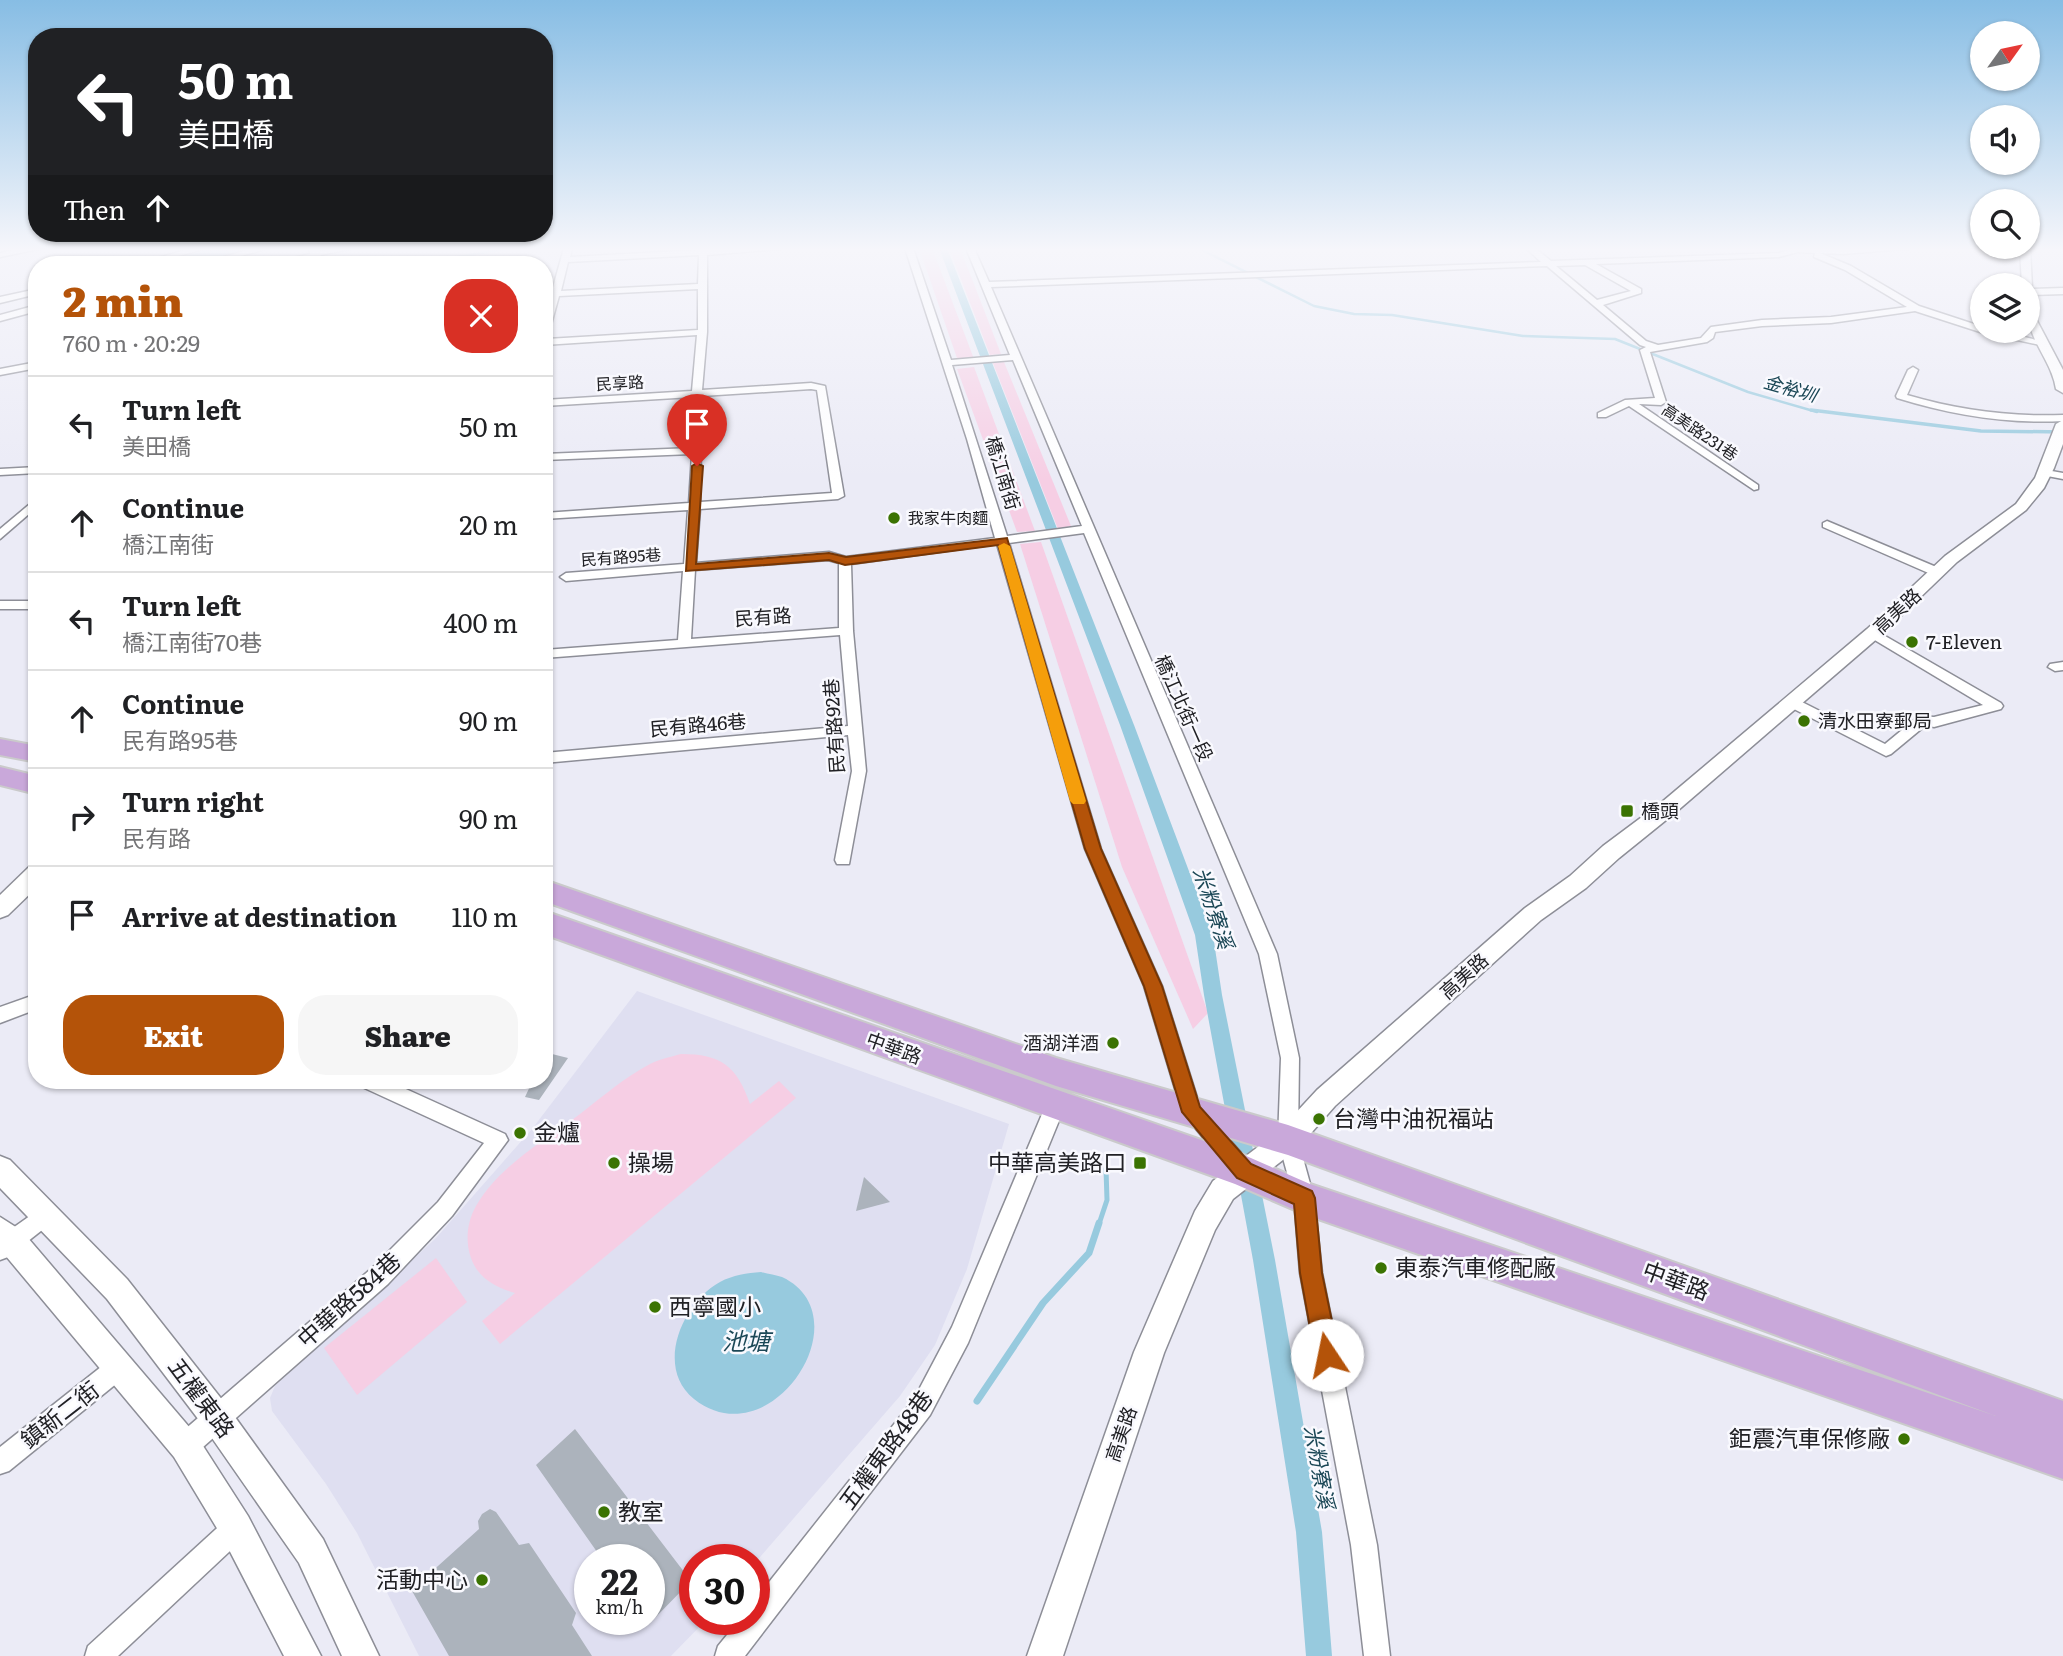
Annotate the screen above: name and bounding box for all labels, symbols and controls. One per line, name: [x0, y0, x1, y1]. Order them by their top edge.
north arrow: [1970, 21, 2040, 91]
map controls: [1970, 21, 2040, 343]
text: 50 m: [178, 41, 294, 114]
icon: left: [63, 56, 154, 147]
button: sound: [1970, 105, 2040, 175]
text: 美田橋: [178, 108, 274, 156]
text: Then: [63, 189, 125, 228]
icon: ahead: [139, 189, 177, 227]
button: search: [1970, 189, 2040, 259]
text: 2 min: [63, 268, 183, 330]
button: layers: [1970, 273, 2040, 343]
button: close: [444, 279, 518, 353]
text: 760 m · 20:29: [63, 325, 200, 359]
water label: 金裕圳: [1761, 367, 1823, 409]
street label: 民享路: [595, 369, 645, 395]
text: Turn left: [122, 389, 241, 428]
pin: [667, 394, 727, 466]
street label: 高美路231巷: [1658, 397, 1743, 466]
icon: arrive: [678, 405, 716, 443]
icon: left: [63, 406, 101, 444]
text: 50 m: [459, 406, 518, 445]
text: 美田橋: [122, 428, 191, 462]
street label: 橋江南街: [979, 432, 1028, 513]
text: Continue: [122, 487, 244, 526]
icon: ahead: [63, 504, 101, 542]
text: 20 m: [459, 504, 518, 543]
place label: 我家牛肉麵: [908, 505, 988, 529]
marker: 我家牛肉麵: [886, 510, 902, 526]
text: 橋江南街: [122, 526, 214, 560]
street label: 民有路95巷: [580, 541, 662, 571]
street label: 高美路: [1866, 581, 1927, 640]
text: Turn left: [122, 585, 241, 624]
street label: 民有路: [734, 600, 792, 632]
icon: left: [63, 602, 101, 640]
text: 400 m: [443, 602, 518, 641]
text: 橋江南街70巷: [122, 624, 262, 658]
place label: 7-Eleven: [1926, 627, 2002, 655]
marker: 7-Eleven: [1904, 634, 1920, 650]
street label: 橋江北街一段: [1149, 650, 1221, 765]
street label: 民有路92巷: [816, 678, 850, 775]
text: Continue: [122, 683, 244, 722]
icon: ahead: [63, 700, 101, 738]
text: 90 m: [459, 700, 518, 739]
street label: 民有路46巷: [649, 706, 747, 742]
place label: 清水田寮郵局: [1818, 706, 1932, 734]
marker: 清水田寮郵局: [1796, 713, 1812, 729]
text: 民有路95巷: [122, 722, 238, 756]
text: Turn right: [122, 781, 264, 820]
place label: 橋頭: [1641, 796, 1679, 824]
icon: right: [63, 798, 101, 836]
text: 90 m: [459, 798, 518, 837]
marker: 橋頭: [1619, 803, 1635, 819]
text: 民有路: [122, 820, 191, 854]
water label: 米粉寮溪: [1188, 862, 1244, 955]
icon: arrive: [63, 896, 101, 934]
text: Arrive at destination: [122, 896, 397, 935]
text: 110 m: [451, 896, 518, 935]
street label: 高美路: [1433, 946, 1494, 1005]
button: Exit: [63, 995, 284, 1075]
button: Share: [298, 995, 518, 1075]
street label: 中華路: [863, 1024, 926, 1070]
place label: 酒湖洋酒: [1023, 1028, 1099, 1056]
marker: 酒湖洋酒: [1105, 1035, 1121, 1051]
place label: 台灣中油祝福站: [1333, 1100, 1494, 1134]
marker: 台灣中油祝福站: [1311, 1111, 1327, 1127]
place label: 金爐: [534, 1114, 580, 1148]
marker: 金爐: [512, 1125, 528, 1141]
place label: 操場: [628, 1144, 674, 1178]
place label: 中華高美路口: [988, 1144, 1126, 1178]
marker: 操場: [606, 1155, 622, 1171]
marker: 中華高美路口: [1132, 1155, 1148, 1171]
street label: 中華路584巷: [288, 1243, 407, 1354]
place label: 東泰汽車修配廠: [1395, 1249, 1556, 1283]
street label: 中華路: [1638, 1251, 1715, 1307]
marker: 東泰汽車修配廠: [1373, 1260, 1389, 1276]
place label: 西寧國小: [669, 1288, 761, 1322]
marker: 西寧國小: [647, 1299, 663, 1315]
position arrow: [1290, 1318, 1364, 1392]
water label: 池塘: [722, 1322, 774, 1357]
street label: 五權東路: [161, 1350, 244, 1444]
street label: 鎮新二街: [12, 1372, 105, 1455]
street label: 五權東路48巷: [829, 1382, 939, 1516]
street label: 高美路: [1098, 1402, 1143, 1465]
place label: 鉅震汽車保修廠: [1729, 1420, 1890, 1454]
water label: 米粉寮溪: [1299, 1423, 1345, 1514]
marker: 鉅震汽車保修廠: [1896, 1431, 1912, 1447]
place label: 教室: [618, 1493, 664, 1527]
marker: 教室: [596, 1504, 612, 1520]
speed limit sign: 30: [679, 1544, 770, 1635]
text: 22: [601, 1554, 638, 1606]
place label: 活動中心: [376, 1561, 468, 1595]
marker: 活動中心: [474, 1572, 490, 1588]
text: km/h: [596, 1593, 643, 1620]

